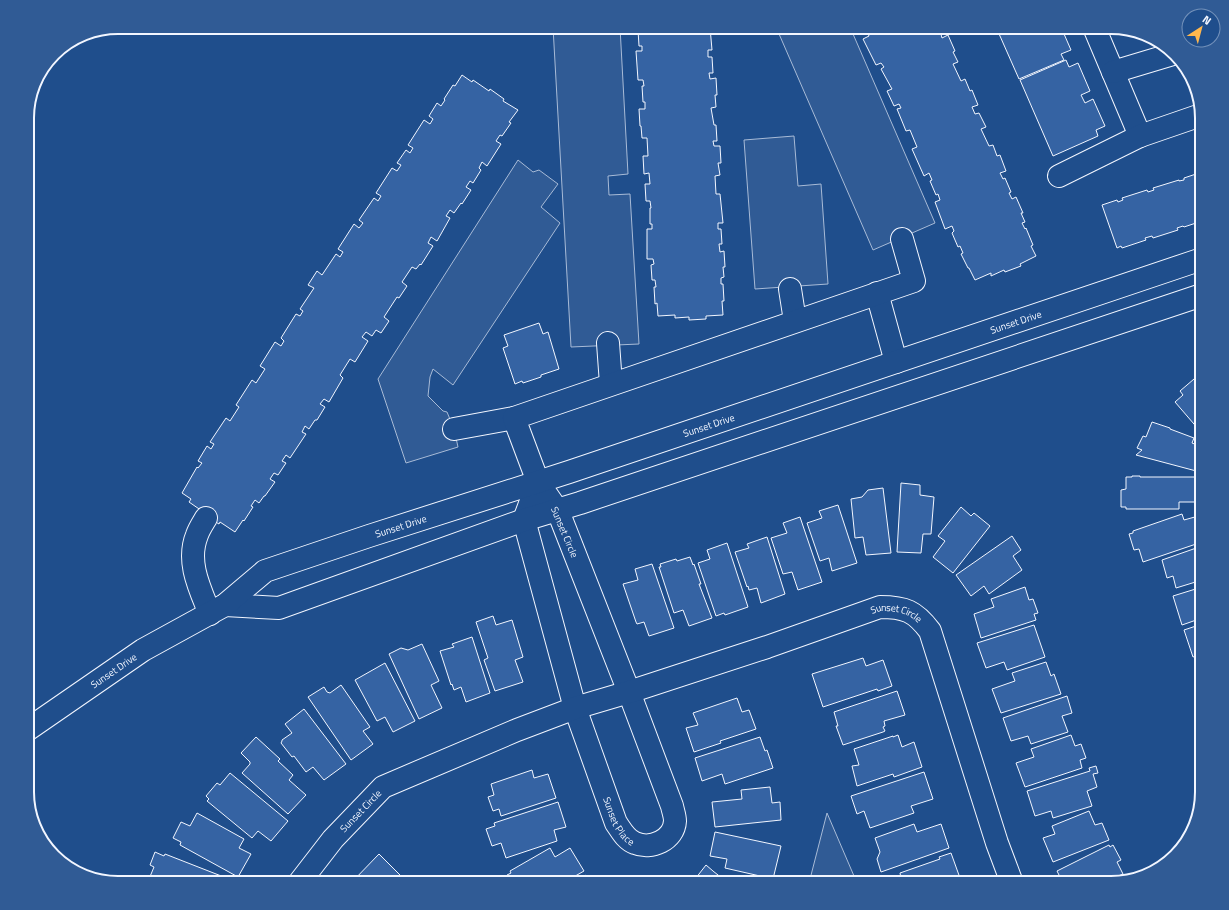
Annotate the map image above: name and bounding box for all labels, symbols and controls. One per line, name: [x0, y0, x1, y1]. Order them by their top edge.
north arrow: [1181, 8, 1221, 48]
text: N: [1199, 11, 1215, 29]
street label: Sunset Drive: [988, 307, 1044, 338]
street label: Sunset Drive: [681, 410, 737, 441]
street label: Sunset Circle: [547, 504, 582, 560]
street label: Sunset Drive: [373, 511, 429, 542]
street label: Sunset Circle: [868, 600, 926, 626]
street label: Sunset Drive: [87, 649, 140, 692]
street label: Sunset Circle: [336, 786, 385, 836]
street label: Sunset Place: [599, 795, 637, 850]

